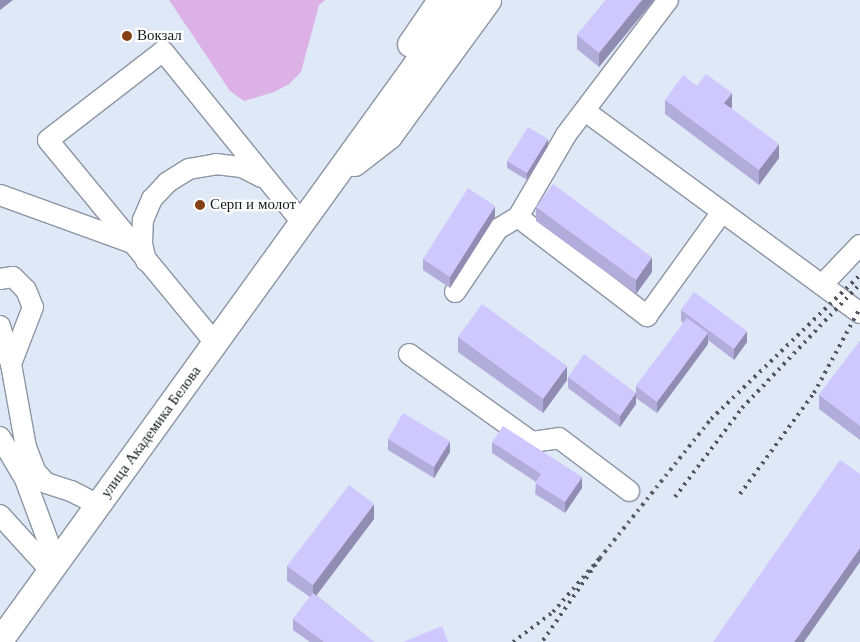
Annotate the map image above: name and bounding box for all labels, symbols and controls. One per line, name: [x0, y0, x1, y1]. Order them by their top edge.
place label: Вокзал: [137, 27, 182, 45]
marker: Вокзал: [121, 30, 133, 42]
place label: Серп и молот: [210, 196, 296, 214]
marker: Серп и молот: [194, 199, 206, 211]
street label: улица Академика Белова: [97, 363, 205, 501]

